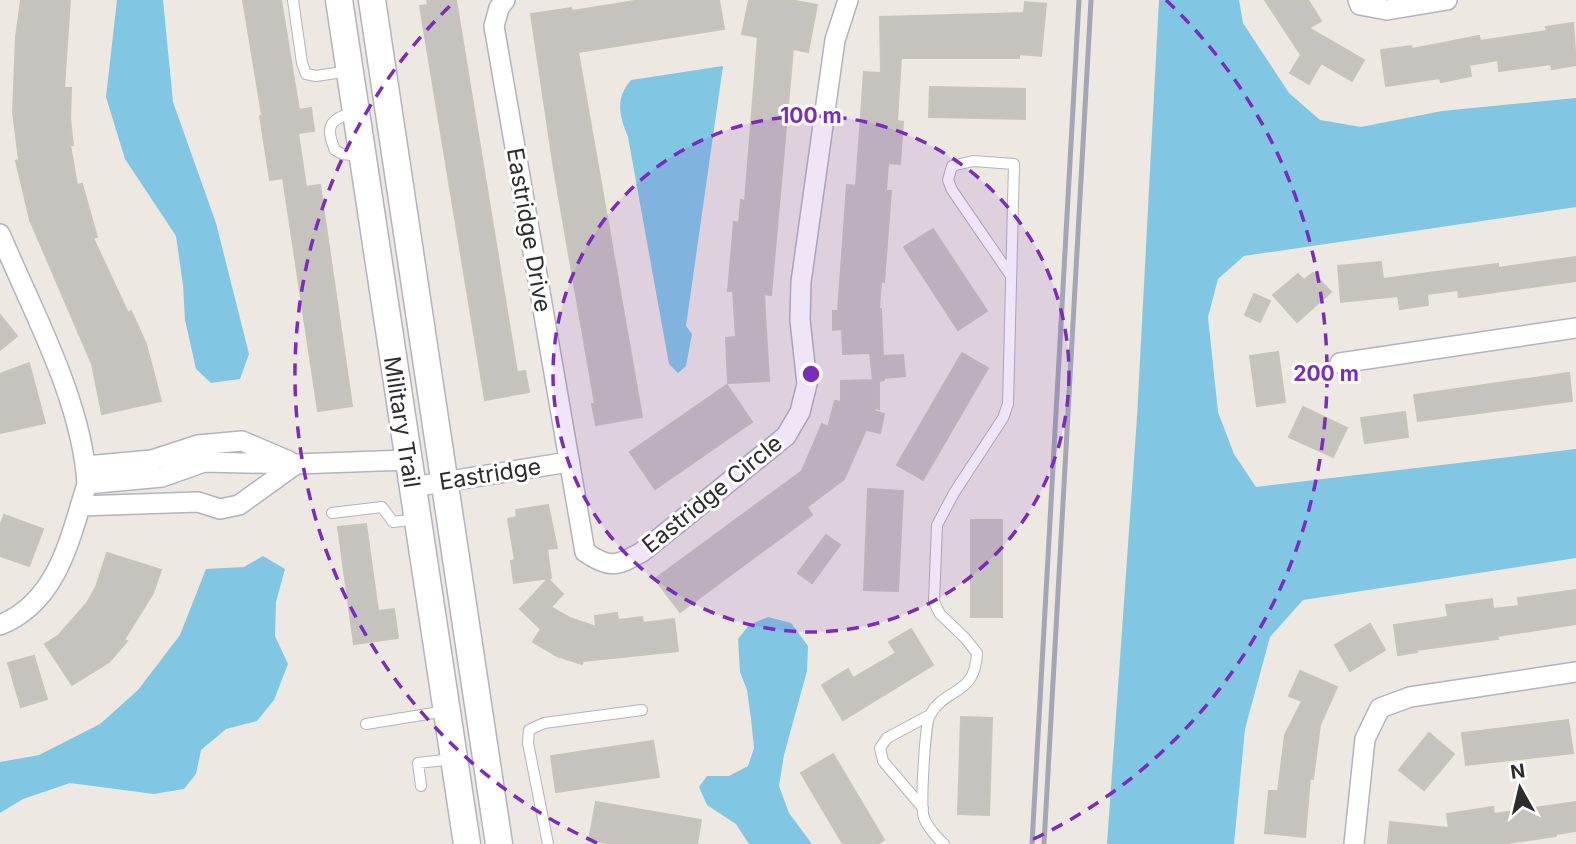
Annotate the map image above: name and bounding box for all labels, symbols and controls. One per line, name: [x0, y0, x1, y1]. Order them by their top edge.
text: 100 m: [780, 103, 842, 128]
street label: Eastridge Drive: [501, 146, 557, 314]
street label: Military Trail: [378, 354, 426, 490]
text: 200 m: [1293, 361, 1359, 386]
centre of rings: [799, 362, 823, 386]
street label: Eastridge Circle: [636, 429, 788, 559]
street label: Eastridge: [437, 452, 543, 496]
north arrow: [1485, 753, 1555, 823]
text: N: [1509, 759, 1526, 784]

